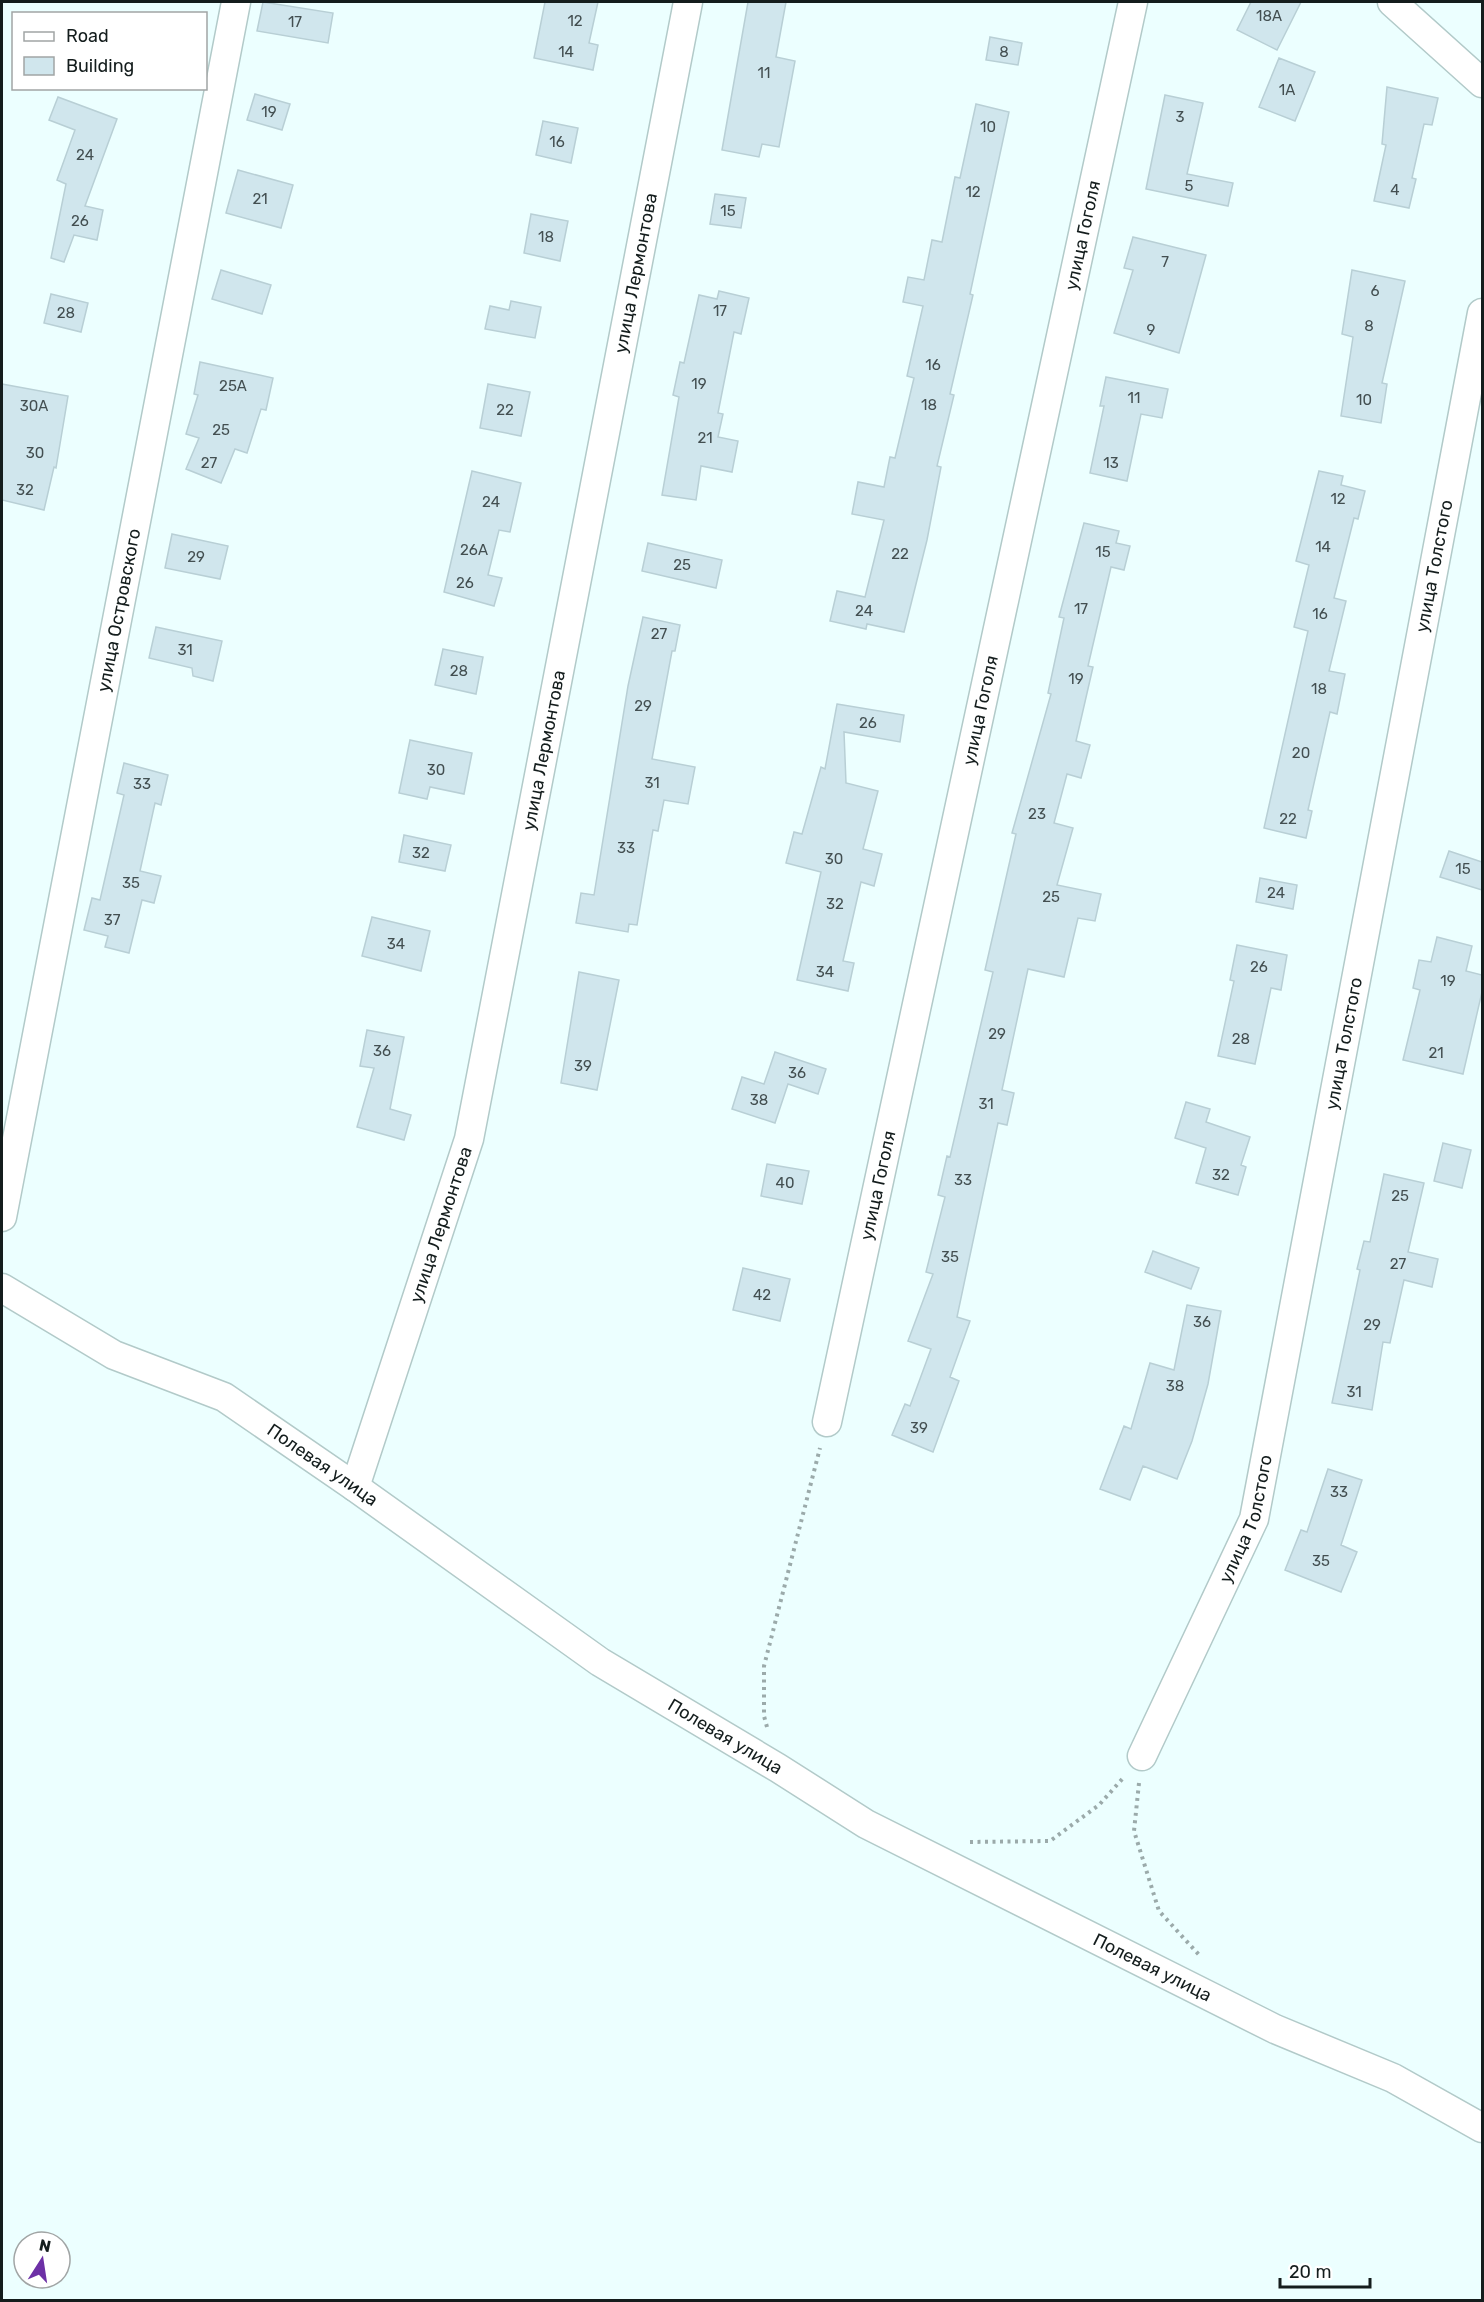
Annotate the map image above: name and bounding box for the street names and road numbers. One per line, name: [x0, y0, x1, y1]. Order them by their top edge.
street label: улица Гоголя: [1060, 178, 1105, 292]
street label: улица Лермонтова: [610, 191, 662, 355]
street label: улица Толстого: [1411, 498, 1457, 634]
street label: улица Островского: [92, 526, 145, 694]
street label: улица Гоголя: [958, 653, 1003, 767]
street label: улица Лермонтова: [518, 668, 570, 832]
street label: улица Толстого: [1321, 975, 1367, 1112]
street label: улица Гоголя: [855, 1128, 901, 1242]
street label: улица Лермонтова: [405, 1144, 477, 1306]
street label: Полевая улица: [263, 1419, 382, 1511]
street label: улица Толстого: [1214, 1453, 1277, 1587]
street label: Полевая улица: [664, 1694, 787, 1779]
street label: Полевая улица: [1089, 1929, 1215, 2006]

